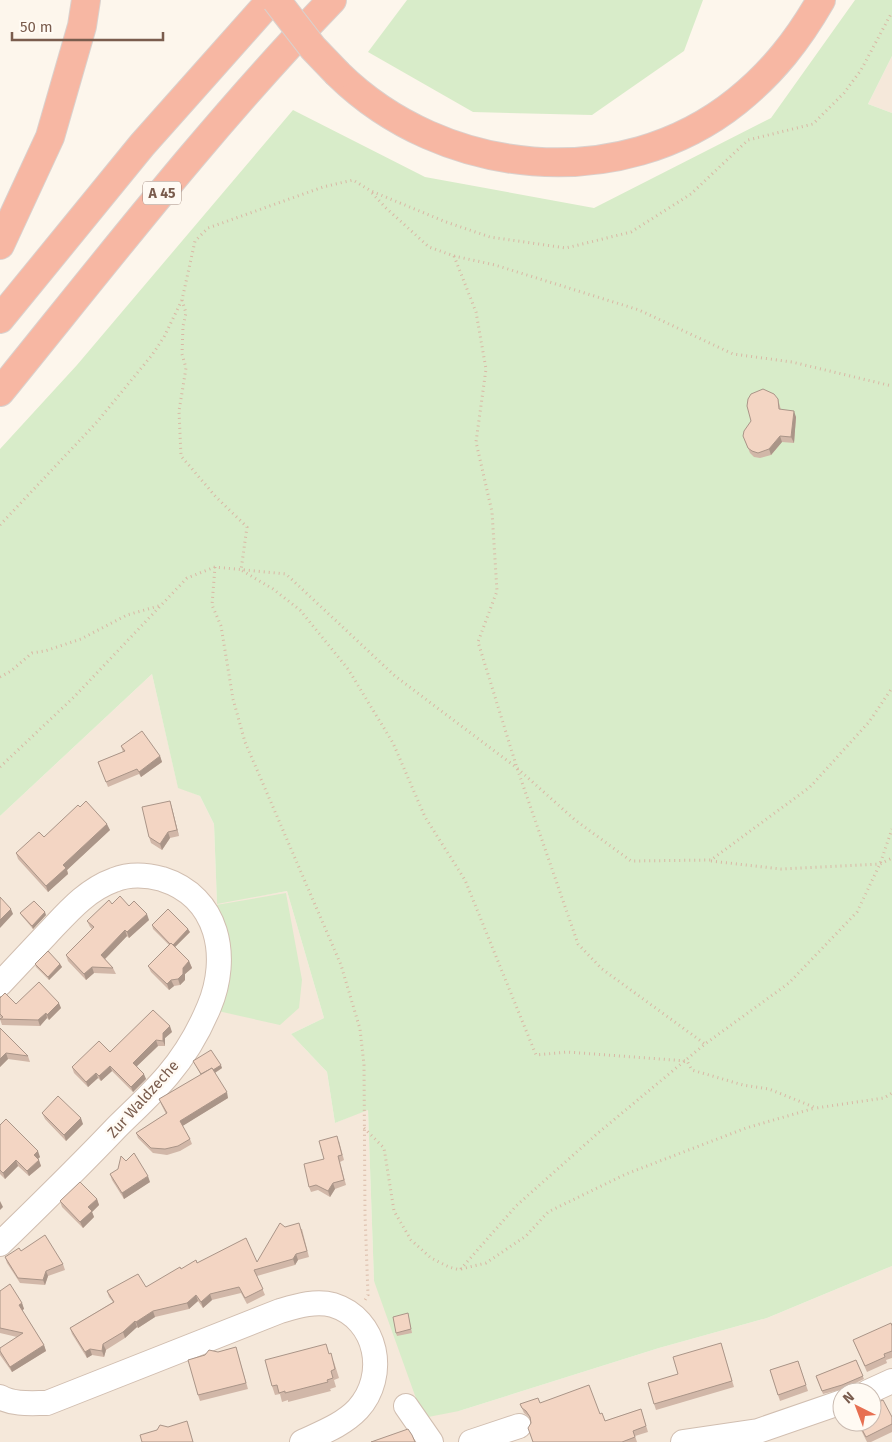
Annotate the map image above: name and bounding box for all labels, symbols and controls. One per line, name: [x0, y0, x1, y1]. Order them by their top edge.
scale bar: [12, 10, 164, 42]
text: 50 m: [20, 18, 53, 36]
road number: A 45: [143, 182, 181, 204]
street label: Zur Waldzeche: [104, 1057, 182, 1141]
north arrow: [832, 1382, 882, 1432]
text: N: [839, 1388, 858, 1407]

